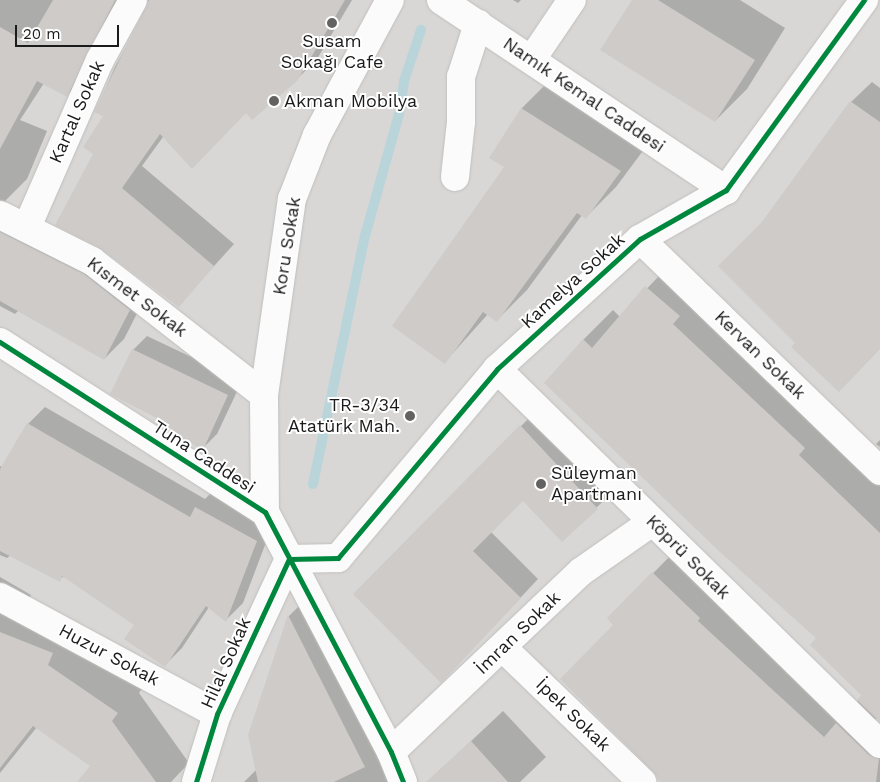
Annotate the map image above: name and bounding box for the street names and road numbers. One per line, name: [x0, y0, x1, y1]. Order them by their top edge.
street label: Namık Kemal Caddesi: [498, 32, 670, 158]
street label: Kartal Sokak: [45, 57, 109, 167]
street label: Koru Sokak: [269, 195, 305, 297]
street label: Kamelya Sokak: [517, 229, 629, 333]
street label: Kısmet Sokak: [83, 252, 191, 342]
street label: Kervan Sokak: [710, 306, 810, 404]
street label: Tuna Caddesi: [149, 416, 259, 498]
street label: Köprü Sokak: [641, 510, 735, 604]
street label: İmran Sokak: [471, 587, 565, 679]
street label: Hilal Sokak: [196, 614, 256, 712]
street label: Huzur Sokak: [55, 619, 163, 691]
street label: İpek Sokak: [531, 674, 615, 756]

